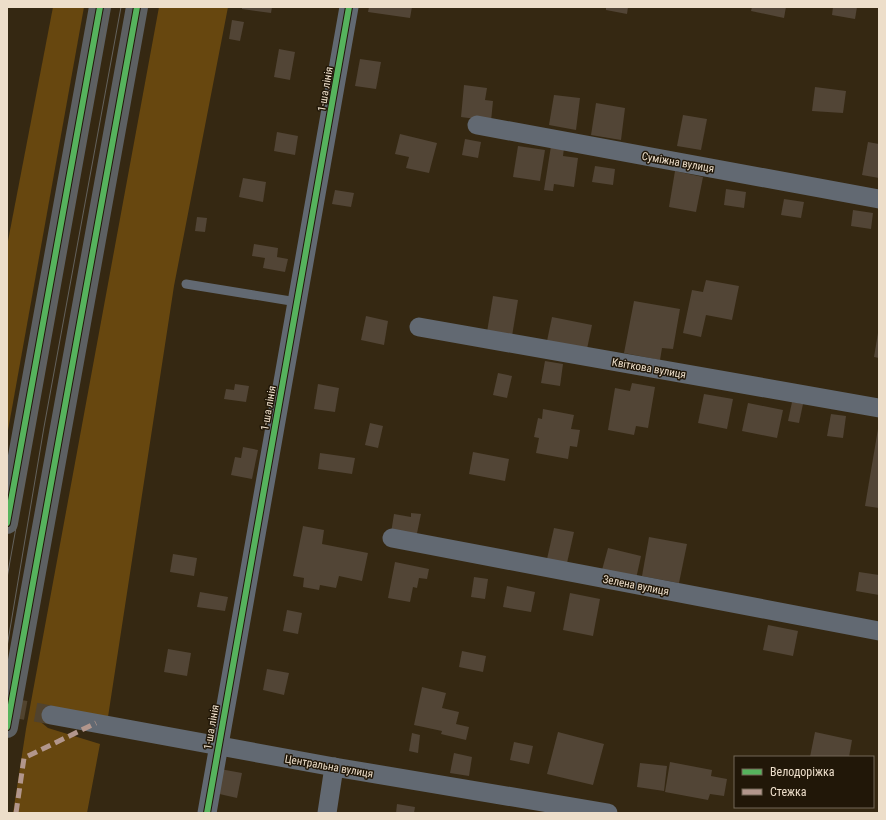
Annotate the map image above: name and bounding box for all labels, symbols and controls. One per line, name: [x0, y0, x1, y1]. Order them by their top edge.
street label: 1-ша лінія: [315, 66, 336, 113]
street label: Суміжна вулиця: [641, 150, 715, 175]
street label: Квіткова вулиця: [611, 356, 687, 381]
street label: 1-ша лінія: [258, 385, 279, 432]
street label: Зелена вулиця: [602, 573, 670, 598]
street label: 1-ша лінія: [201, 704, 222, 751]
street label: Центральна вулиця: [284, 752, 374, 781]
legend: [734, 756, 874, 808]
text: Велодоріжка: [770, 765, 835, 779]
text: Стежка: [770, 785, 807, 799]

